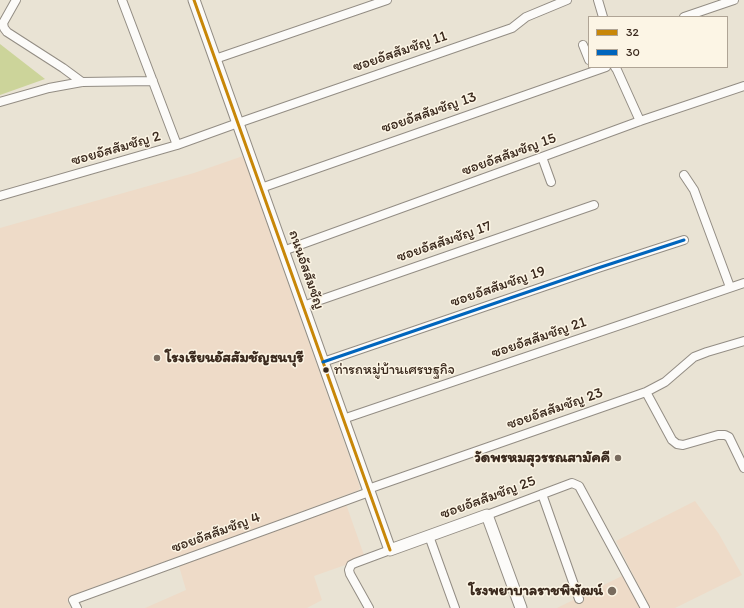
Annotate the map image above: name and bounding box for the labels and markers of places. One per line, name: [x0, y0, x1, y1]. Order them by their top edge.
place label: โรงเรียนอัสสัมชัญธนบุรี: [165, 349, 304, 367]
marker: โรงเรียนอัสสัมชัญธนบุรี: [152, 353, 162, 363]
place label: ท่ารถหมู่บ้านเศรษฐกิจ: [334, 362, 455, 378]
marker: ท่ารถหมู่บ้านเศรษฐกิจ: [321, 365, 331, 375]
place label: วัดพรหมสุวรรณสามัคคี: [474, 449, 610, 467]
marker: วัดพรหมสุวรรณสามัคคี: [613, 453, 623, 463]
place label: โรงพยาบาลราชพิพัฒน์: [469, 582, 603, 600]
marker: โรงพยาบาลราชพิพัฒน์: [606, 585, 618, 597]

